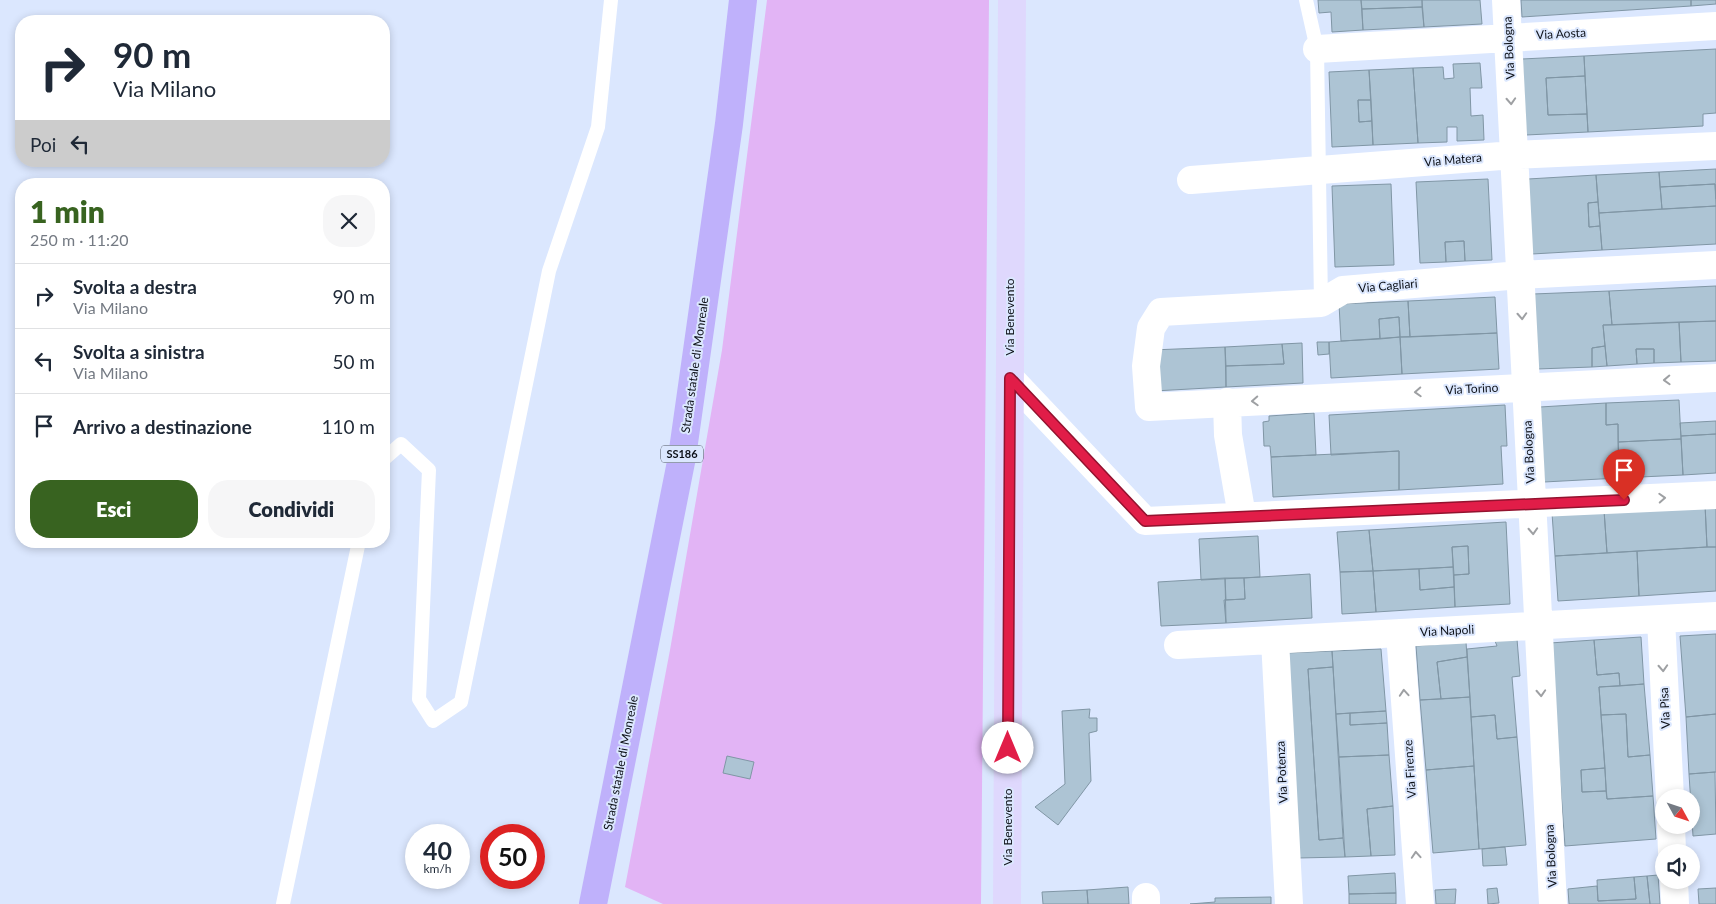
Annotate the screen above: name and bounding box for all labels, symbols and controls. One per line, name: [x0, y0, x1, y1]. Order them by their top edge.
street label: Via Bologna: [1499, 16, 1518, 80]
street label: Via Aosta: [1536, 25, 1586, 42]
text: 90 m: [113, 33, 191, 75]
icon: right: [30, 35, 95, 100]
text: Via Milano: [113, 75, 216, 102]
one-way arrow: [1506, 97, 1517, 105]
icon: left: [66, 130, 94, 158]
text: Poi: [30, 133, 56, 156]
street label: Via Matera: [1424, 150, 1482, 169]
text: 1 min: [30, 193, 105, 229]
button: close: [323, 195, 375, 247]
text: 250 m · 11:20: [30, 230, 129, 249]
text: Svolta a destra: [73, 275, 197, 298]
street label: Via Cagliari: [1358, 275, 1418, 296]
street label: Via Benevento: [1002, 278, 1017, 356]
icon: right: [30, 282, 58, 310]
text: 90 m: [332, 285, 375, 308]
street label: Strada statale di Monreale: [678, 296, 711, 434]
text: Via Milano: [73, 298, 148, 317]
one-way arrow: [1517, 312, 1527, 320]
text: Svolta a sinistra: [73, 340, 205, 363]
icon: left: [30, 347, 58, 375]
text: 50 m: [332, 350, 375, 373]
text: Via Milano: [73, 363, 148, 382]
one-way arrow: [1663, 375, 1671, 386]
street label: Via Torino: [1445, 380, 1499, 397]
one-way arrow: [1413, 387, 1421, 398]
one-way arrow: [1251, 395, 1259, 406]
icon: arrive: [30, 412, 58, 440]
text: Arrivo a destinazione: [73, 415, 252, 438]
text: 110 m: [321, 415, 375, 438]
street label: Via Bologna: [1519, 420, 1538, 484]
road number: SS186: [661, 446, 703, 462]
pin: [1603, 449, 1645, 500]
icon: arrive: [1610, 456, 1638, 484]
button: Esci: [30, 480, 198, 538]
button: Condividi: [208, 480, 375, 538]
one-way arrow: [1658, 492, 1666, 503]
one-way arrow: [1527, 527, 1538, 535]
street label: Via Napoli: [1420, 622, 1475, 639]
one-way arrow: [1658, 664, 1669, 672]
street label: Via Pisa: [1656, 687, 1673, 729]
one-way arrow: [1399, 689, 1410, 697]
one-way arrow: [1536, 689, 1547, 697]
street label: Strada statale di Monreale: [600, 694, 641, 832]
position arrow: [981, 721, 1033, 773]
street label: Via Firenze: [1400, 739, 1419, 799]
street label: Via Potenza: [1272, 740, 1291, 804]
street label: Via Benevento: [1000, 788, 1015, 866]
north arrow: [1655, 789, 1700, 834]
map controls: [1655, 789, 1700, 889]
speed limit sign: 50: [480, 824, 545, 889]
street label: Via Bologna: [1541, 824, 1560, 888]
text: 40: [423, 835, 452, 865]
button: sound: [1655, 844, 1700, 889]
one-way arrow: [1411, 851, 1422, 859]
text: km/h: [423, 861, 452, 876]

